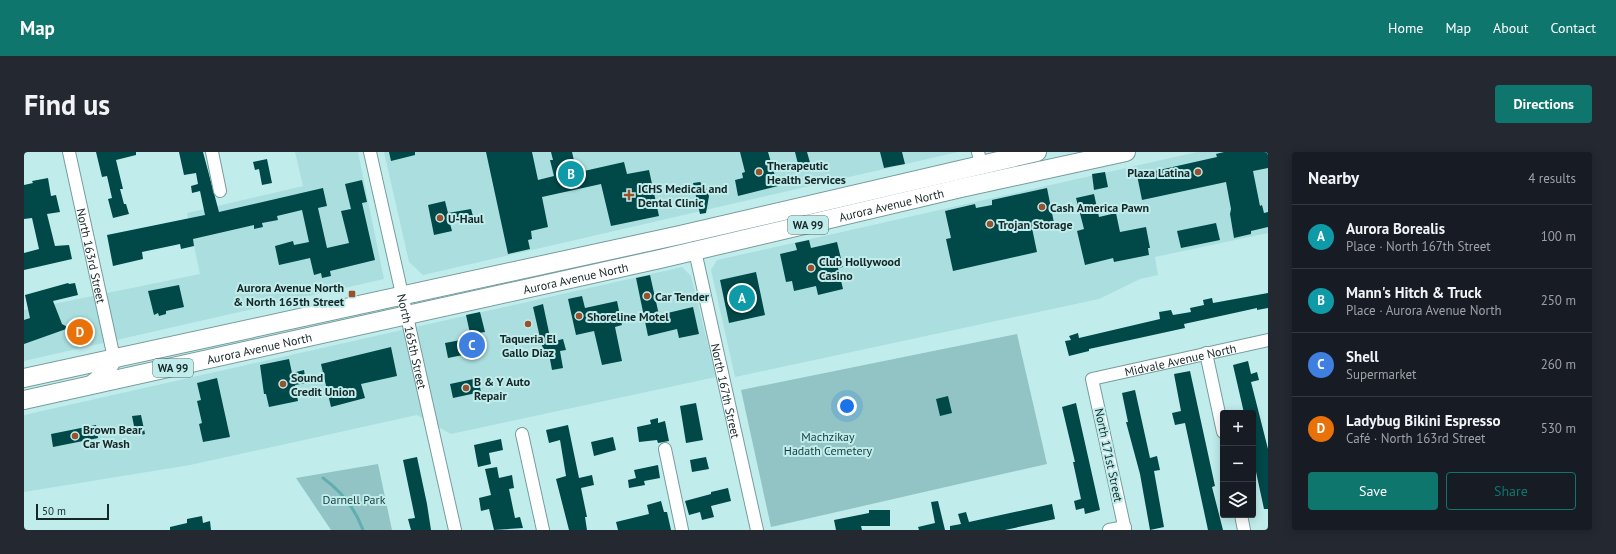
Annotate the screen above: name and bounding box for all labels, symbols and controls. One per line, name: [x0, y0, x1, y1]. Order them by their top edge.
text: Map: [20, 16, 55, 40]
text: Home: [1388, 19, 1423, 37]
text: Map: [1445, 19, 1471, 37]
text: About: [1493, 19, 1529, 37]
text: Contact: [1551, 19, 1596, 37]
button: Directions: [1495, 85, 1592, 123]
text: Find us: [24, 86, 110, 123]
place label: Therapeutic Health Services: [767, 158, 846, 187]
pin: B: [558, 159, 584, 189]
place label: Plaza Latina: [1127, 165, 1190, 180]
marker: Therapeutic Health Services: [754, 167, 764, 177]
marker: Plaza Latina: [1193, 167, 1203, 177]
text: Nearby: [1308, 167, 1359, 189]
text: 4 results: [1528, 170, 1576, 187]
place label: ICHS Medical and Dental Clinic: [638, 181, 727, 210]
street label: Aurora Avenue North: [837, 185, 945, 224]
marker: ICHS Medical and Dental Clinic: [623, 189, 635, 201]
place label: Cash America Pawn: [1050, 200, 1149, 215]
marker: Cash America Pawn: [1037, 202, 1047, 212]
street label: North 163rd Street: [74, 207, 109, 305]
place label: U-Haul: [448, 211, 484, 226]
marker: U-Haul: [435, 213, 445, 223]
road number: WA 99: [788, 216, 828, 234]
place label: Trojan Storage: [998, 217, 1073, 232]
marker: Trojan Storage: [985, 219, 995, 229]
text: Aurora Borealis: [1346, 219, 1445, 238]
text: A: [1317, 228, 1325, 245]
text: 100 m: [1541, 228, 1576, 245]
text: Place · North 167th Street: [1346, 238, 1491, 255]
place label: Club Hollywood Casino: [819, 254, 901, 283]
street label: Aurora Avenue North: [522, 259, 630, 297]
marker: Club Hollywood Casino: [806, 263, 816, 273]
place label: Aurora Avenue North & North 165th Street: [233, 280, 345, 309]
pin: A: [729, 283, 755, 313]
text: Mann's Hitch & Truck: [1346, 283, 1482, 302]
marker: Aurora Avenue North & North 165th Street: [347, 289, 357, 299]
place label: Car Tender: [655, 289, 710, 304]
marker: Car Tender: [642, 291, 652, 301]
street label: North 165th Street: [395, 292, 431, 390]
text: B: [1317, 292, 1325, 309]
text: 250 m: [1541, 292, 1576, 309]
text: Place · Aurora Avenue North: [1346, 302, 1502, 319]
place label: Shoreline Motel: [587, 309, 669, 324]
marker: Shoreline Motel: [574, 311, 584, 321]
pin: D: [67, 317, 93, 347]
marker: Taqueria El Gallo Diaz: [523, 319, 533, 329]
street label: Aurora Avenue North: [205, 329, 313, 367]
pin: C: [459, 330, 485, 360]
place label: Taqueria El Gallo Diaz: [500, 331, 557, 360]
street label: Midvale Avenue North: [1123, 340, 1237, 379]
street label: North 167th Street: [708, 342, 744, 439]
text: Shell: [1346, 347, 1379, 366]
text: C: [1317, 356, 1325, 373]
text: 260 m: [1541, 356, 1576, 373]
road number: WA 99: [153, 359, 193, 377]
text: Supermarket: [1346, 366, 1416, 383]
place label: Sound Credit Union: [291, 370, 355, 399]
place label: B & Y Auto Repair: [474, 374, 531, 403]
marker: Sound Credit Union: [278, 379, 288, 389]
marker: B & Y Auto Repair: [461, 383, 471, 393]
your location: [837, 396, 857, 416]
street label: North 171st Street: [1092, 407, 1126, 503]
map controls: [1220, 410, 1256, 518]
button: +: [1220, 410, 1256, 446]
text: Ladybug Bikini Espresso: [1346, 411, 1501, 430]
text: D: [1317, 420, 1325, 437]
text: 530 m: [1541, 420, 1576, 437]
place label: Brown Bear Car Wash: [83, 422, 143, 451]
park label: Machzikay Hadath Cemetery: [784, 429, 873, 458]
text: Café · North 163rd Street: [1346, 430, 1486, 447]
marker: Brown Bear Car Wash: [70, 431, 80, 441]
button: −: [1220, 446, 1256, 482]
button: Save: [1308, 472, 1438, 510]
button: Share: [1446, 472, 1576, 510]
button: layers: [1220, 482, 1256, 518]
park label: Darnell Park: [323, 492, 386, 507]
scale bar: [36, 502, 109, 521]
text: 50 m: [42, 504, 66, 518]

